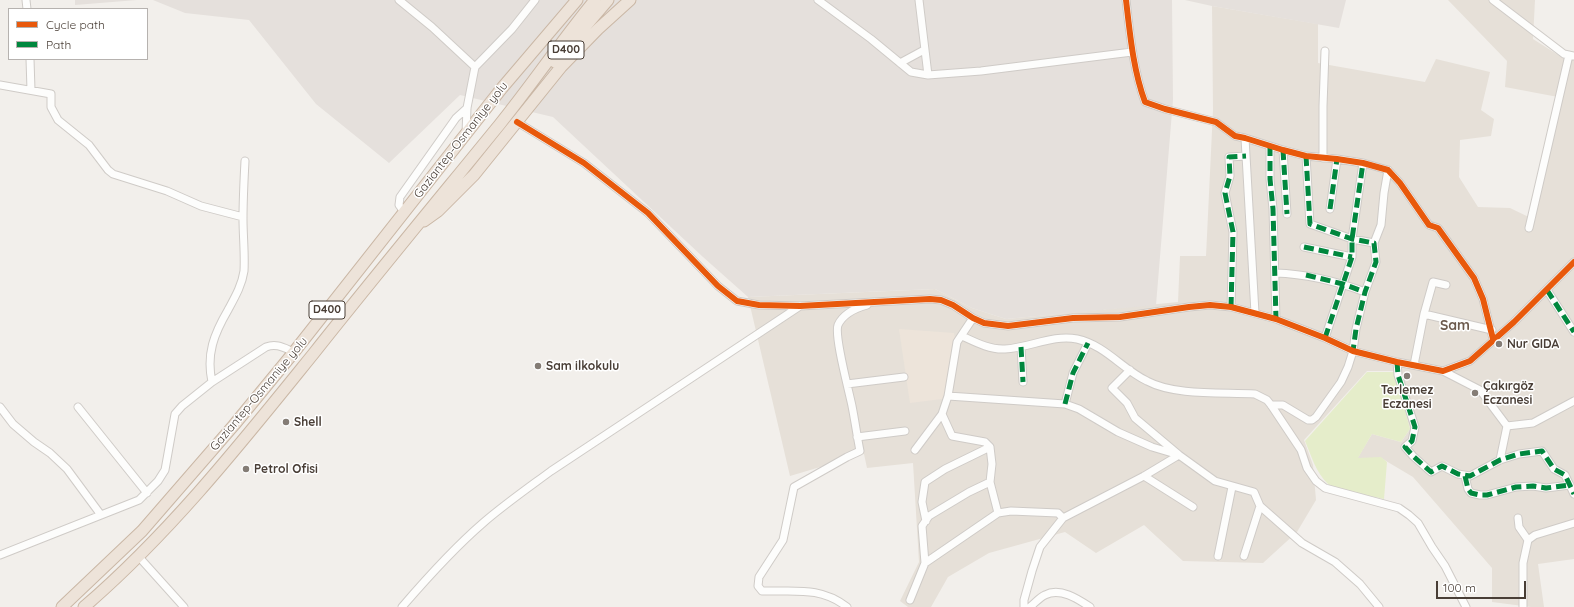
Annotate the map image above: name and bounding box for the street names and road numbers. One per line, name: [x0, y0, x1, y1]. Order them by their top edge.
road number: D400: [548, 41, 584, 59]
street label: Gaziantep-Osmaniye yolu: [411, 79, 511, 201]
road number: D400: [309, 301, 345, 319]
street label: Gaziantep-Osmaniye yolu: [207, 334, 311, 454]

